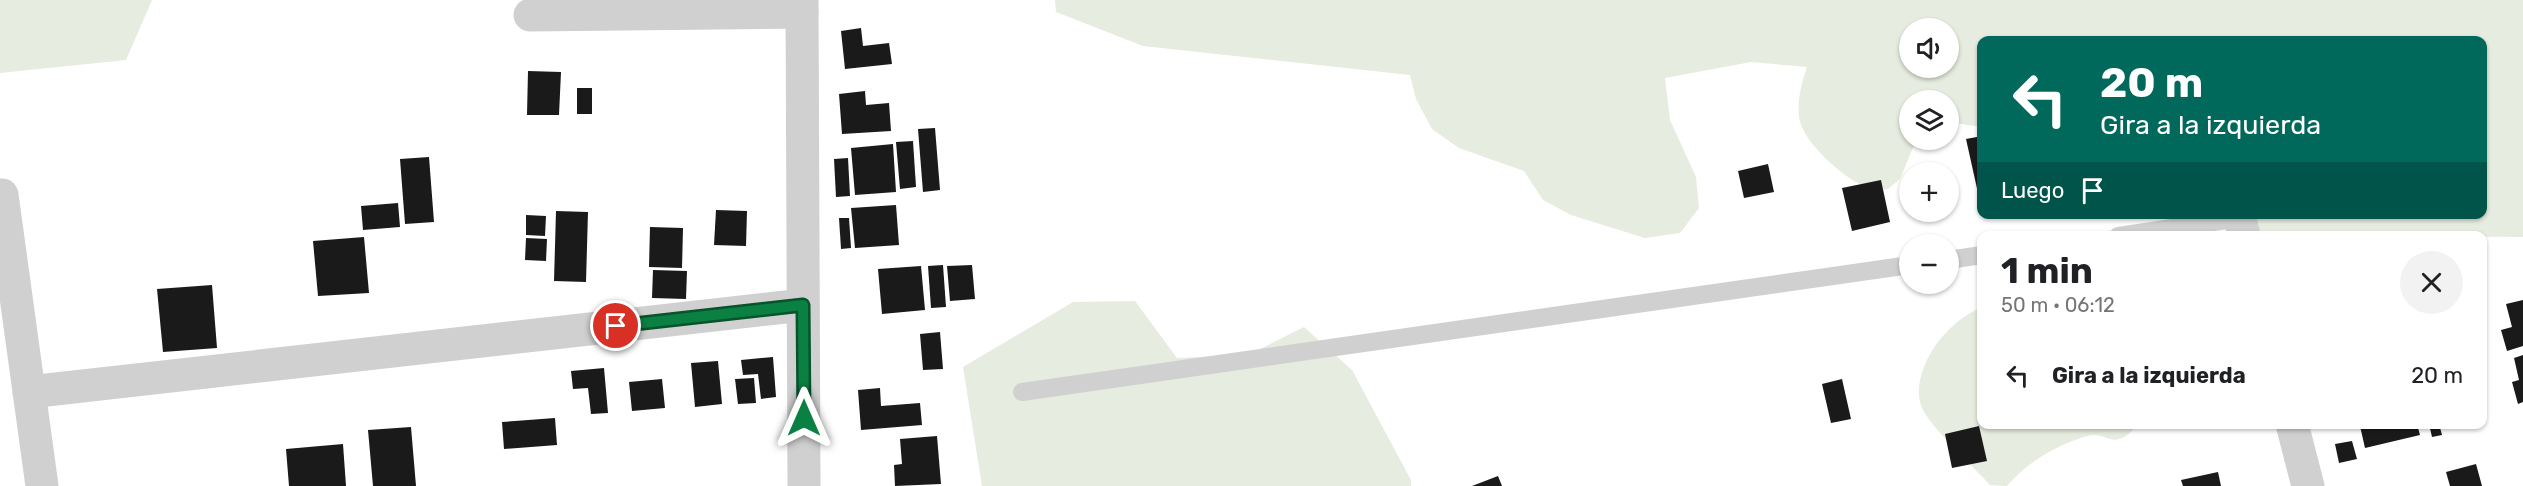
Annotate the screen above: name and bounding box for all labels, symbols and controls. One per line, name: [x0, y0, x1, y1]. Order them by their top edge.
map controls: [1899, 18, 1959, 294]
button: sound: [1899, 18, 1959, 78]
text: 20 m: [2100, 58, 2203, 108]
icon: left: [2001, 60, 2079, 138]
button: layers: [1899, 90, 1959, 150]
text: Gira a la izquierda: [2100, 109, 2321, 141]
button: +: [1899, 162, 1959, 222]
icon: arrive: [2076, 174, 2109, 207]
text: Luego: [2001, 177, 2064, 204]
button: −: [1899, 234, 1959, 294]
text: 1 min: [2001, 249, 2093, 292]
button: close: [2400, 251, 2463, 314]
text: 50 m · 06:12: [2001, 293, 2115, 317]
pin: [590, 300, 641, 351]
icon: arrive: [599, 309, 632, 342]
icon: left: [2001, 359, 2034, 392]
text: Gira a la izquierda: [2052, 362, 2246, 389]
text: 20 m: [2411, 362, 2463, 389]
position arrow: [772, 386, 836, 450]

